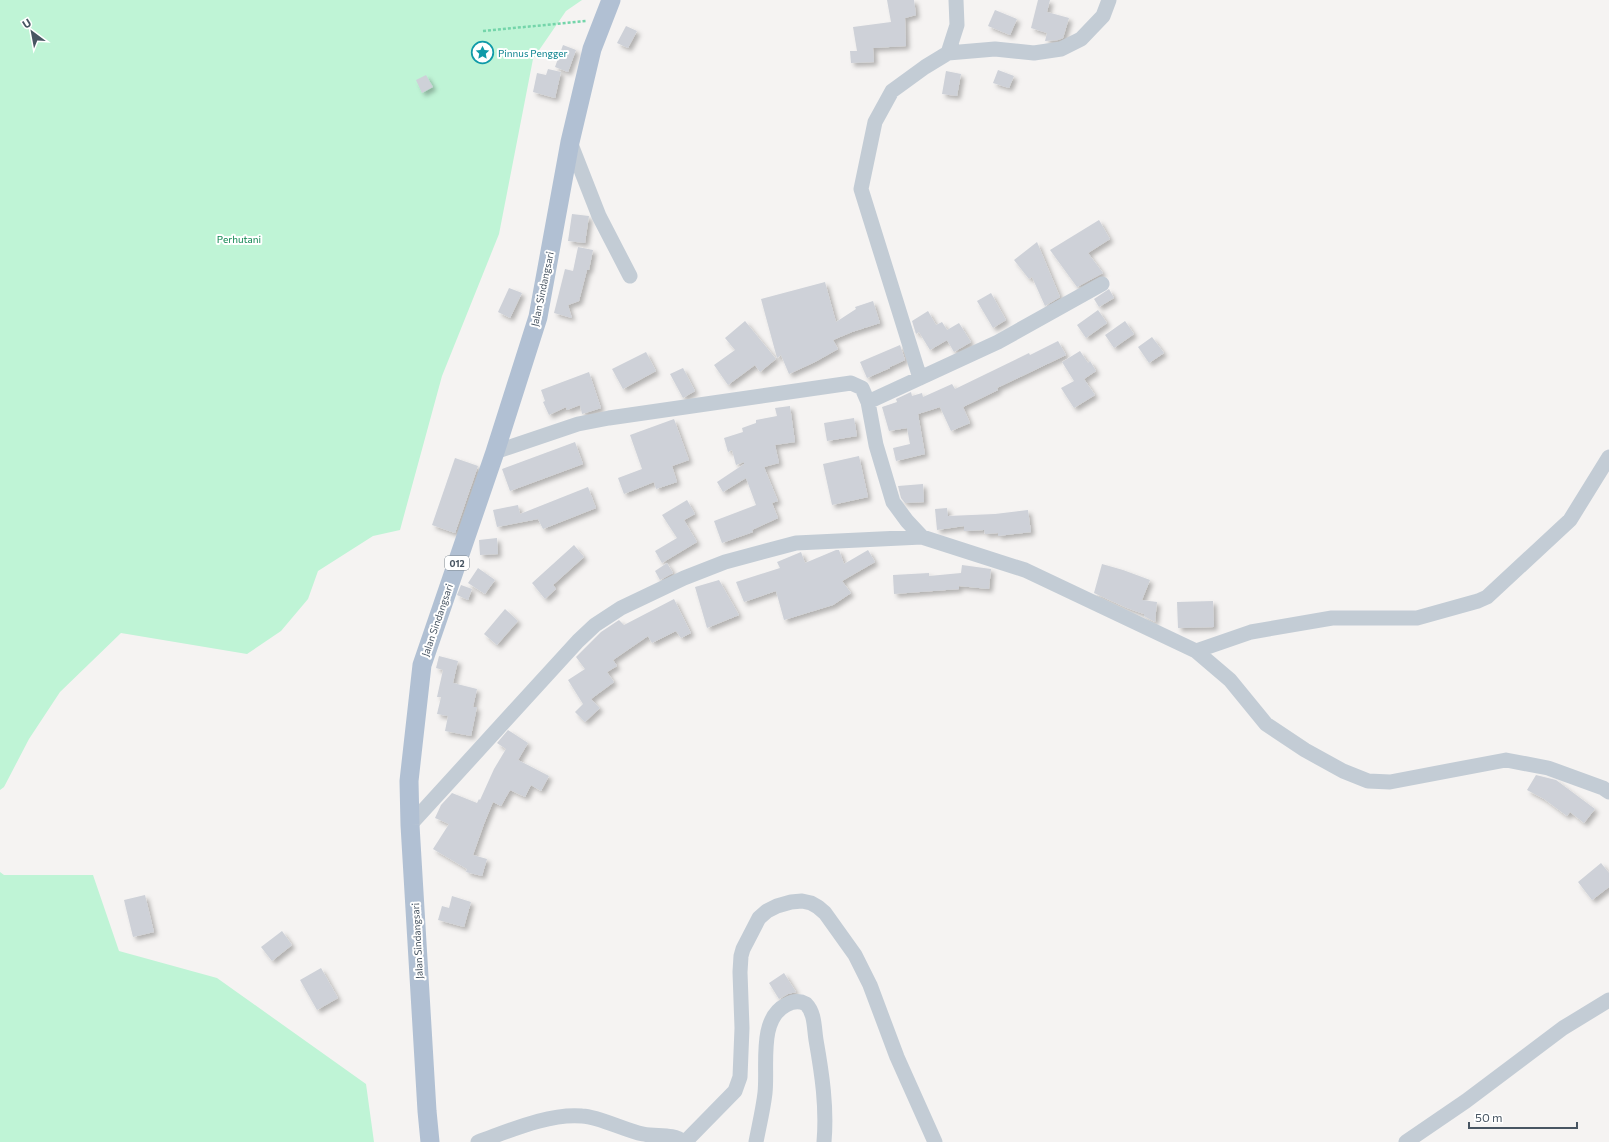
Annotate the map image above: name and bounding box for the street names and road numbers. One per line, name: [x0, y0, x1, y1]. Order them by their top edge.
street label: Jalan Sindangsari: [528, 250, 556, 328]
road number: 012: [445, 556, 469, 570]
street label: Jalan Sindangsari: [419, 582, 455, 658]
street label: Jalan Sindangsari: [409, 903, 425, 979]

